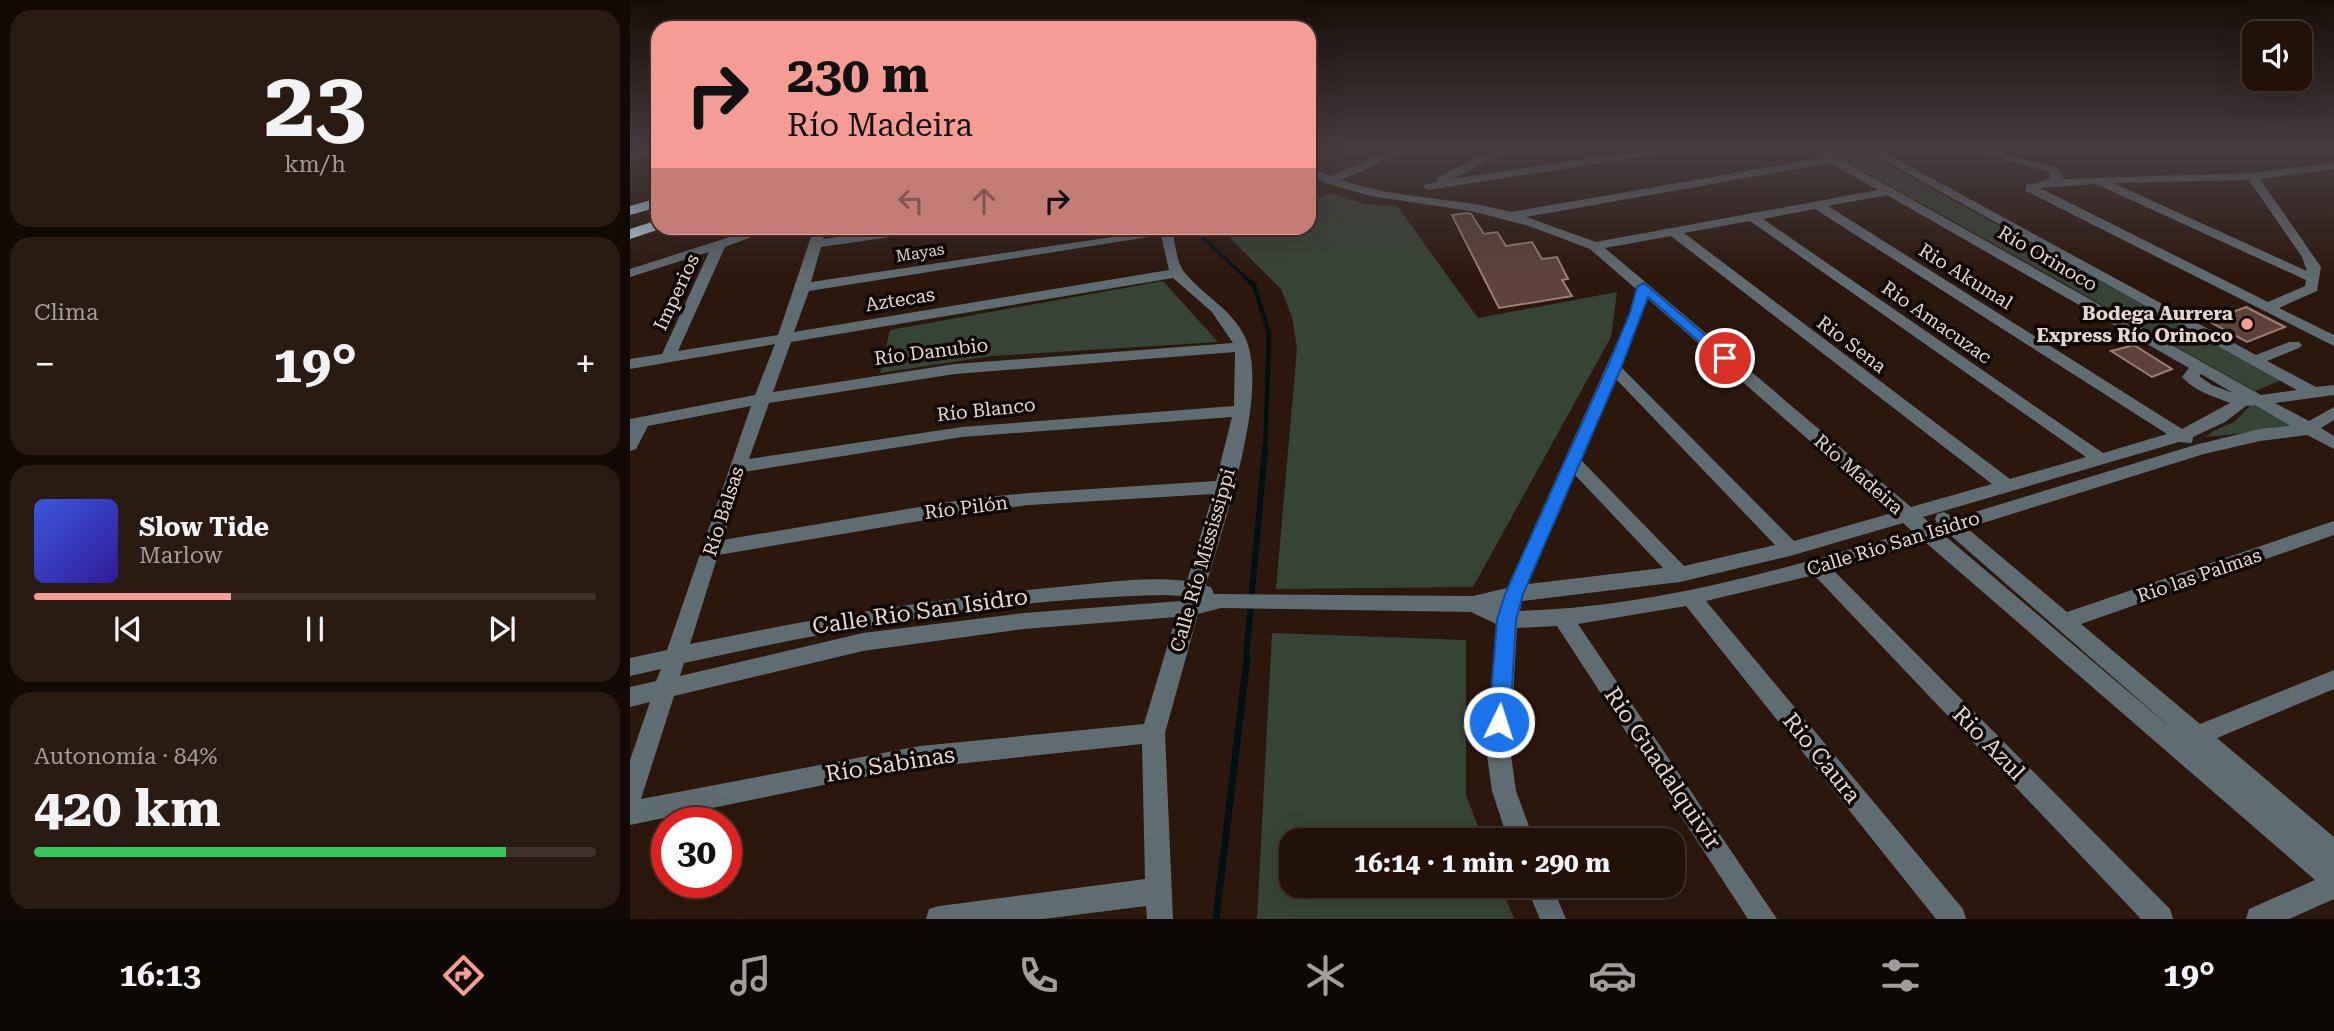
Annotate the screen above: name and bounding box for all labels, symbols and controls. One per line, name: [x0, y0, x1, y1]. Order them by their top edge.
map controls: [2242, 21, 2312, 91]
button: sound: [2242, 21, 2312, 91]
text: 230 m: [787, 47, 929, 104]
icon: right: [672, 49, 763, 140]
text: 23: [264, 52, 366, 158]
text: Río Madeira: [787, 106, 973, 144]
text: km/h: [284, 151, 346, 178]
icon: left: [892, 182, 930, 220]
icon: ahead: [965, 182, 1003, 220]
icon: right: [1038, 182, 1076, 220]
street label: Río Orinoco: [1994, 221, 2102, 296]
street label: Rio Akumal: [1914, 238, 2017, 314]
street label: Mayas: [895, 239, 946, 266]
street label: Imperios: [649, 250, 704, 334]
street label: Rio Amacuzac: [1877, 276, 1996, 369]
street label: Aztecas: [864, 283, 936, 316]
text: Clima: [34, 299, 98, 326]
place label: Bodega Aurrera Express Río Orinoco: [2037, 302, 2233, 347]
street label: Rio Sena: [1812, 311, 1891, 378]
marker: Bodega Aurrera Express Río Orinoco: [2239, 316, 2255, 332]
pin: [1695, 328, 1755, 388]
street label: Río Danubio: [873, 333, 989, 370]
text: 19°: [273, 334, 357, 395]
icon: arrive: [1706, 339, 1744, 377]
text: −: [34, 342, 55, 386]
text: +: [575, 342, 596, 386]
street label: Río Blanco: [936, 393, 1037, 426]
street label: Río Madeira: [1809, 429, 1908, 520]
street label: Río Balsas: [698, 463, 749, 559]
street label: Calle Río Mississippi: [1165, 466, 1240, 655]
street label: Río Pilón: [923, 491, 1009, 524]
street label: Calle Rio San Isidro: [1804, 506, 1982, 581]
text: Slow Tide: [139, 512, 269, 542]
text: Marlow: [139, 542, 222, 569]
street label: Rio las Palmas: [2134, 543, 2264, 608]
street label: Calle Rio San Isidro: [811, 583, 1030, 640]
icon: previous: [109, 610, 147, 648]
icon: pause: [296, 610, 334, 648]
icon: next: [483, 610, 521, 648]
street label: Rio Guadalquivir: [1599, 682, 1727, 854]
position arrow: [1462, 685, 1536, 759]
street label: Rio Azul: [1947, 701, 2030, 786]
street label: Rio Caura: [1777, 708, 1866, 809]
street label: Río Sabinas: [823, 741, 957, 788]
text: Autonomía · 84%: [34, 743, 218, 770]
text: 420 km: [34, 778, 221, 839]
speed limit sign: 30: [651, 807, 742, 898]
text: 16:14 · 1 min · 290 m: [1354, 848, 1610, 878]
icon: directions: [439, 951, 488, 1000]
icon: music: [726, 951, 775, 1000]
icon: phone: [1014, 951, 1063, 1000]
icon: climate: [1301, 951, 1350, 1000]
icon: car: [1588, 951, 1637, 1000]
icon: filters: [1876, 951, 1925, 1000]
text: 16:13: [119, 956, 201, 994]
text: 19°: [2163, 956, 2215, 994]

